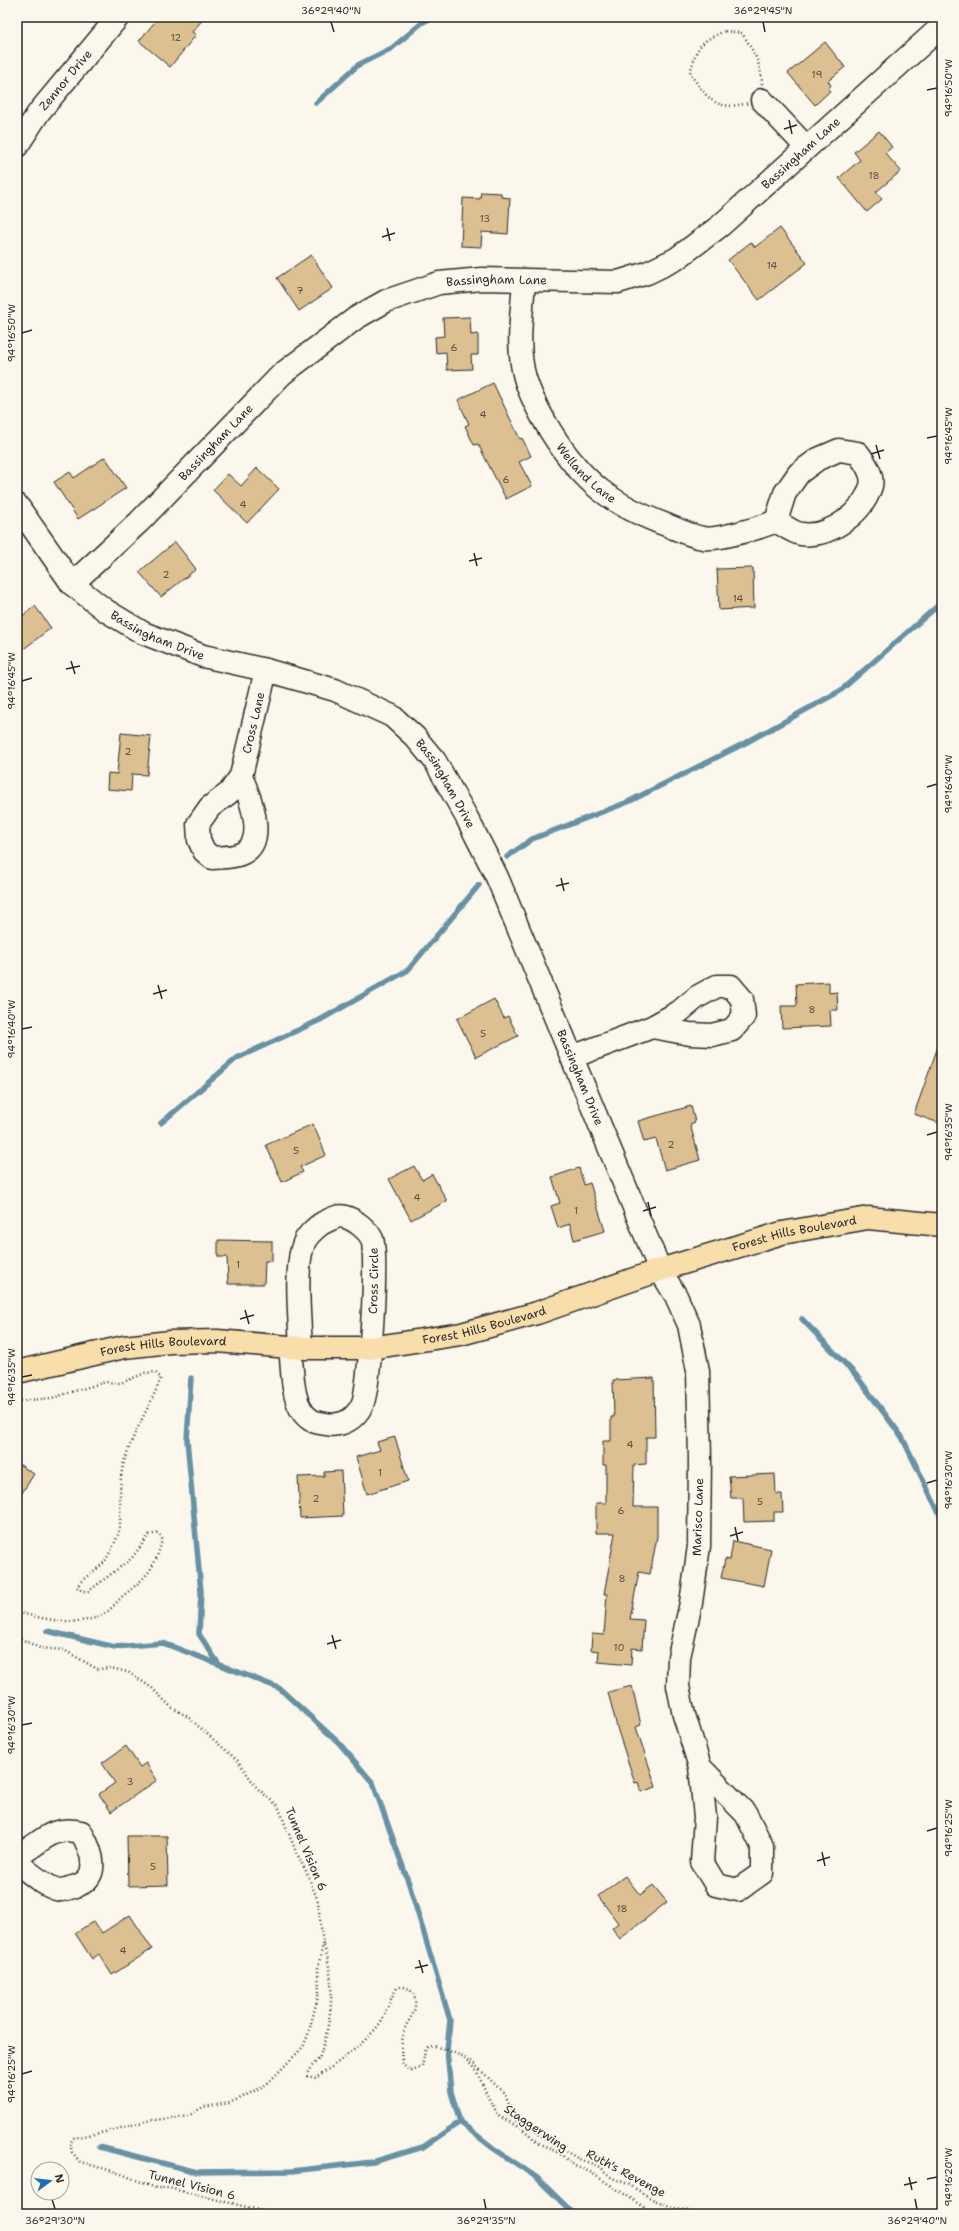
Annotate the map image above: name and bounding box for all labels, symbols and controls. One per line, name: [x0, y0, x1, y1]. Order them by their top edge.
text: 36°29'40"N: [301, 4, 361, 17]
text: 36°29'45"N: [734, 4, 792, 17]
house number: 12: [171, 31, 181, 44]
street label: Zennor Drive: [36, 46, 96, 114]
text: 94°16'50"W: [942, 58, 955, 117]
house number: 19: [812, 68, 822, 81]
street label: Bassingham Lane: [758, 113, 844, 193]
house number: 18: [868, 169, 880, 182]
house number: 13: [480, 212, 490, 225]
house number: 14: [767, 259, 777, 272]
street label: Bassingham Lane: [445, 271, 547, 290]
house number: 7: [297, 284, 304, 297]
text: 94°16'50"W: [5, 303, 18, 362]
house number: 6: [451, 341, 458, 354]
street label: Bassingham Lane: [175, 400, 257, 484]
text: 94°16'45"W: [942, 407, 955, 465]
house number: 4: [480, 408, 487, 421]
street label: Welland Lane: [552, 440, 619, 507]
house number: 6: [503, 473, 510, 486]
house number: 4: [240, 498, 247, 511]
house number: 2: [163, 568, 170, 581]
house number: 14: [733, 592, 743, 605]
street label: Bassingham Drive: [107, 607, 207, 664]
text: 94°16'45"W: [5, 652, 18, 710]
street label: Cross Lane: [239, 690, 269, 755]
street label: Bassingham Drive: [412, 735, 479, 831]
house number: 2: [125, 745, 132, 758]
text: 94°16'40"W: [942, 754, 955, 813]
text: 94°16'40"W: [5, 999, 18, 1058]
house number: 8: [809, 1003, 816, 1016]
house number: 5: [480, 1027, 486, 1040]
street label: Bassingham Drive: [553, 1027, 607, 1128]
text: 94°16'35"W: [942, 1103, 955, 1161]
house number: 2: [668, 1138, 675, 1151]
house number: 5: [293, 1144, 299, 1157]
house number: 4: [414, 1191, 421, 1204]
house number: 1: [574, 1204, 578, 1217]
street label: Forest Hills Boulevard: [730, 1212, 858, 1256]
street label: Cross Circle: [365, 1247, 382, 1314]
house number: 1: [236, 1258, 240, 1271]
street label: Forest Hills Boulevard: [421, 1302, 549, 1348]
street label: Forest Hills Boulevard: [98, 1333, 227, 1360]
text: 94°16'35"W: [5, 1348, 18, 1406]
house number: 4: [627, 1438, 634, 1451]
text: 94°16'30"W: [942, 1450, 955, 1509]
house number: 1: [378, 1466, 382, 1479]
street label: Marisco Lane: [689, 1477, 707, 1556]
house number: 2: [313, 1492, 320, 1505]
house number: 5: [757, 1495, 763, 1508]
house number: 6: [618, 1504, 625, 1517]
house number: 8: [619, 1572, 626, 1585]
house number: 10: [614, 1641, 624, 1654]
text: 94°16'30"W: [5, 1695, 18, 1754]
house number: 3: [127, 1775, 134, 1788]
text: 94°16'25"W: [942, 1799, 955, 1857]
street label: Tunnel Vision 6: [281, 1805, 331, 1893]
house number: 5: [150, 1860, 156, 1873]
house number: 18: [616, 1902, 628, 1915]
house number: 4: [120, 1944, 127, 1957]
text: 94°16'25"W: [5, 2045, 18, 2103]
street label: Staggerwing: [501, 2101, 571, 2155]
street label: Ruth's Revenge: [583, 2145, 669, 2201]
text: 94°16'20"W: [942, 2147, 955, 2206]
north arrow: [30, 2161, 70, 2201]
street label: Tunnel Vision 6: [147, 2166, 237, 2204]
text: N: [51, 2172, 68, 2185]
text: 36°29'30"N: [25, 2214, 85, 2227]
text: 36°29'35"N: [456, 2214, 516, 2227]
text: 36°29'40"N: [887, 2214, 947, 2227]

